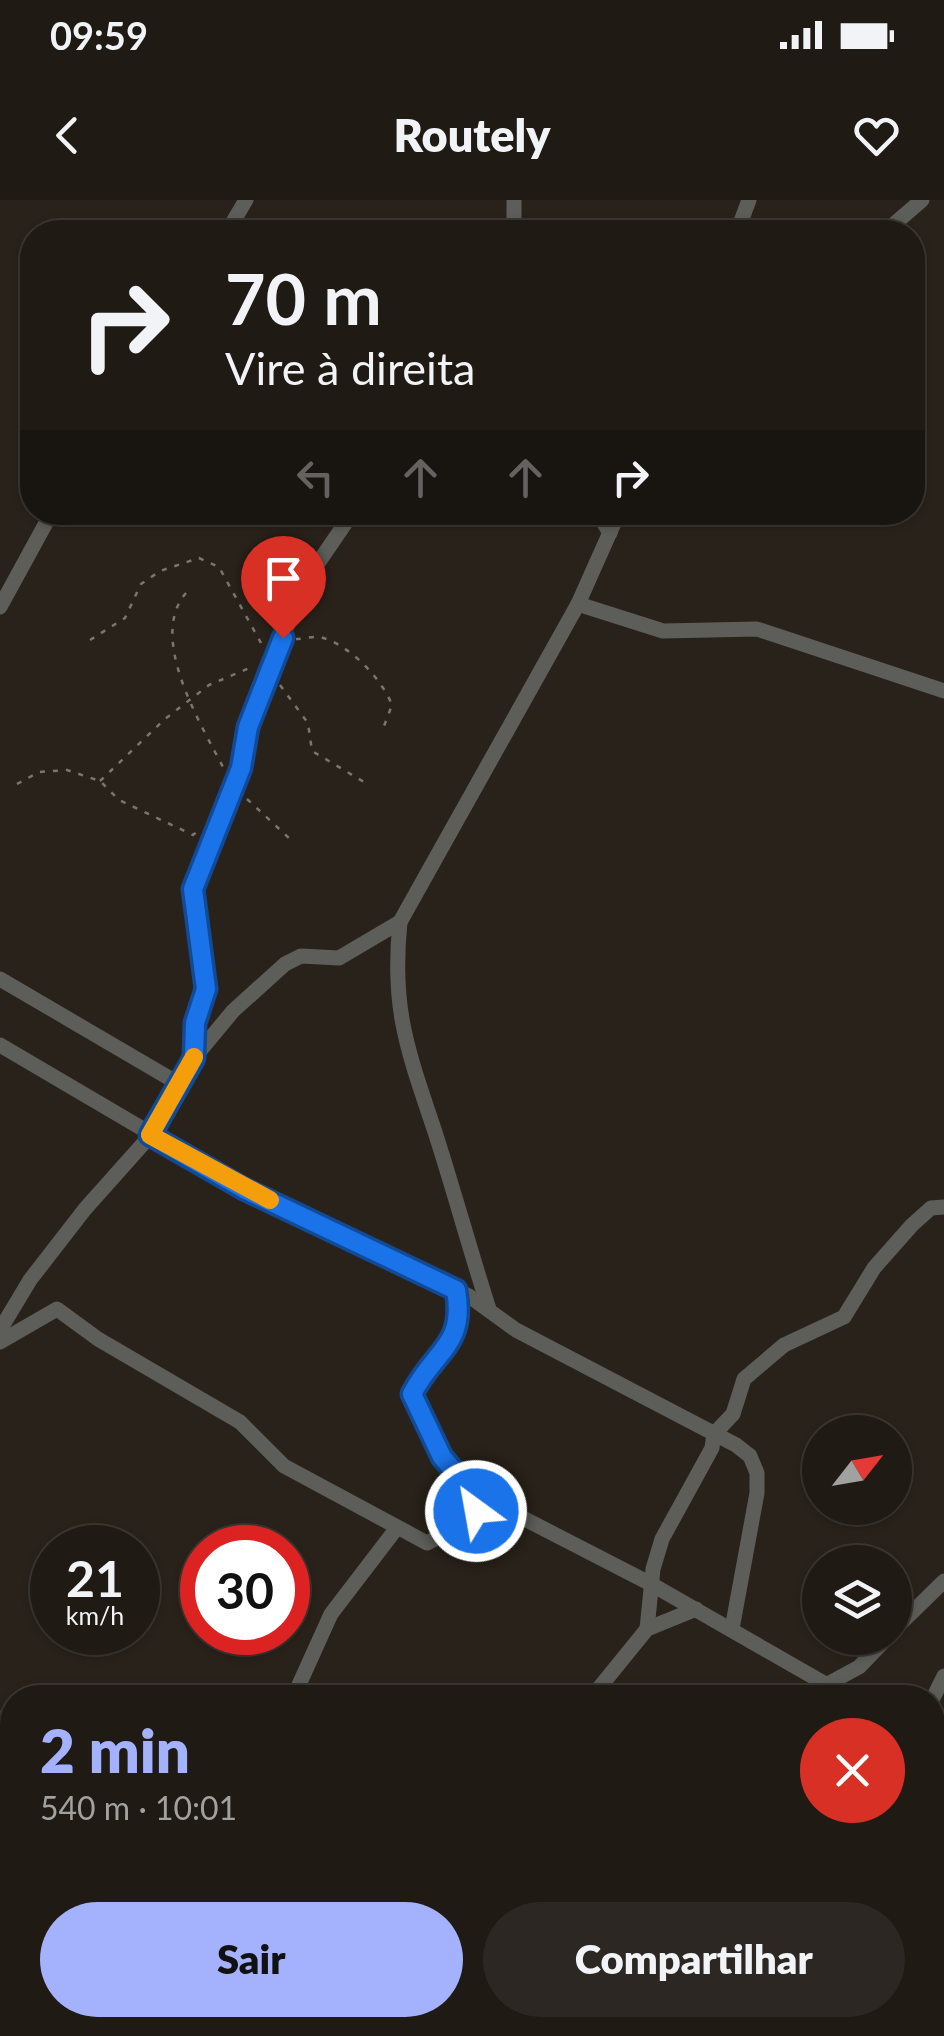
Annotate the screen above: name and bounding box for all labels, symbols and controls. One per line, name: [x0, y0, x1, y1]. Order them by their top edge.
text: 09:59: [50, 12, 148, 58]
icon: back: [40, 108, 95, 163]
text: Routely: [393, 108, 551, 162]
icon: heart: [849, 108, 904, 163]
text: 70 m: [225, 256, 382, 340]
icon: right: [60, 260, 190, 390]
text: Vire à direita: [225, 341, 475, 395]
icon: left: [288, 450, 343, 505]
icon: ahead: [393, 450, 448, 505]
icon: ahead: [498, 450, 553, 505]
icon: right: [603, 450, 658, 505]
pin: [241, 536, 326, 639]
icon: arrive: [256, 551, 311, 606]
north arrow: [802, 1415, 912, 1525]
map controls: [802, 1415, 912, 1655]
position arrow: [424, 1459, 528, 1563]
speed limit sign: 30: [180, 1525, 310, 1655]
button: layers: [802, 1545, 912, 1655]
text: 21: [66, 1548, 124, 1608]
text: km/h: [66, 1600, 124, 1630]
text: 2 min: [40, 1714, 190, 1786]
button: close: [800, 1718, 905, 1823]
text: 540 m · 10:01: [40, 1788, 237, 1827]
button: Sair: [40, 1902, 463, 2017]
button: Compartilhar: [483, 1902, 905, 2017]

